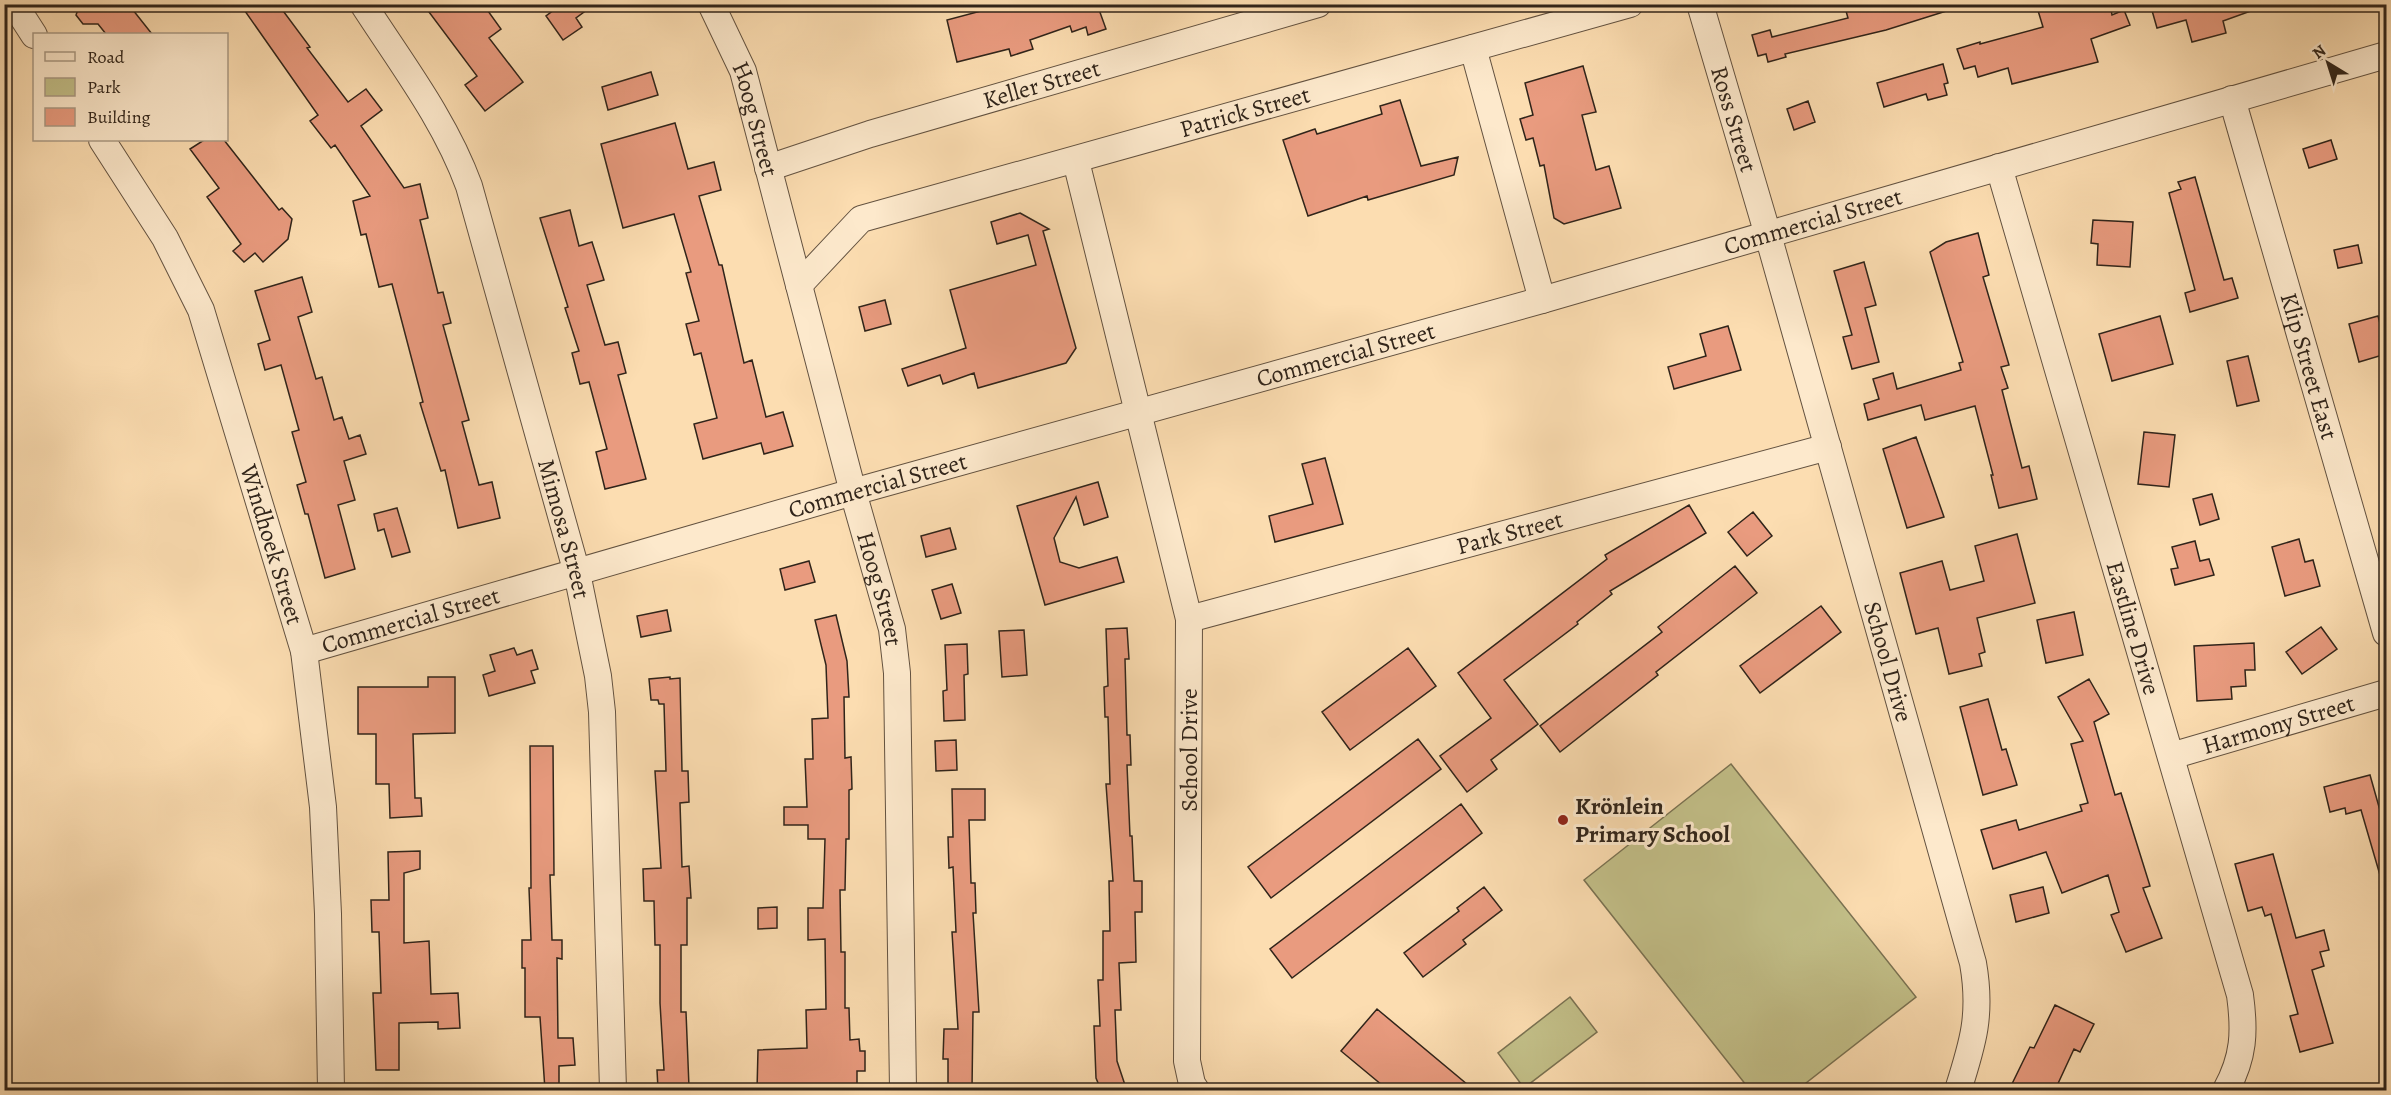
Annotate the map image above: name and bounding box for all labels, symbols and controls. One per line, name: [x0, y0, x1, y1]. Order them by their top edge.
legend: [33, 33, 228, 141]
north arrow: [2298, 33, 2358, 93]
text: N: [2308, 39, 2331, 64]
text: Road: [87, 45, 125, 69]
street label: Keller Street: [979, 52, 1104, 116]
street label: Hoog Street: [725, 56, 786, 180]
street label: Ross Street: [1703, 62, 1765, 176]
text: Park: [87, 75, 121, 99]
street label: Patrick Street: [1176, 78, 1314, 145]
text: Building: [87, 105, 151, 129]
street label: Commercial Street: [1720, 180, 1906, 262]
street label: Klip Street East: [2273, 289, 2345, 443]
street label: Commercial Street: [1253, 315, 1439, 395]
street label: Commercial Street: [785, 445, 970, 526]
street label: Mimosa Street: [530, 455, 598, 602]
street label: Windhoek Street: [232, 460, 311, 628]
street label: Park Street: [1453, 503, 1566, 562]
street label: Hoog Street: [849, 528, 910, 648]
street label: Eastline Drive: [2099, 557, 2168, 698]
street label: Commercial Street: [318, 579, 504, 661]
street label: School Drive: [1856, 598, 1920, 725]
street label: Harmony Street: [2199, 687, 2358, 762]
street label: School Drive: [1173, 688, 1205, 812]
place label: Krönlein Primary School: [1575, 790, 1730, 850]
marker: Krönlein Primary School: [1556, 813, 1570, 827]

